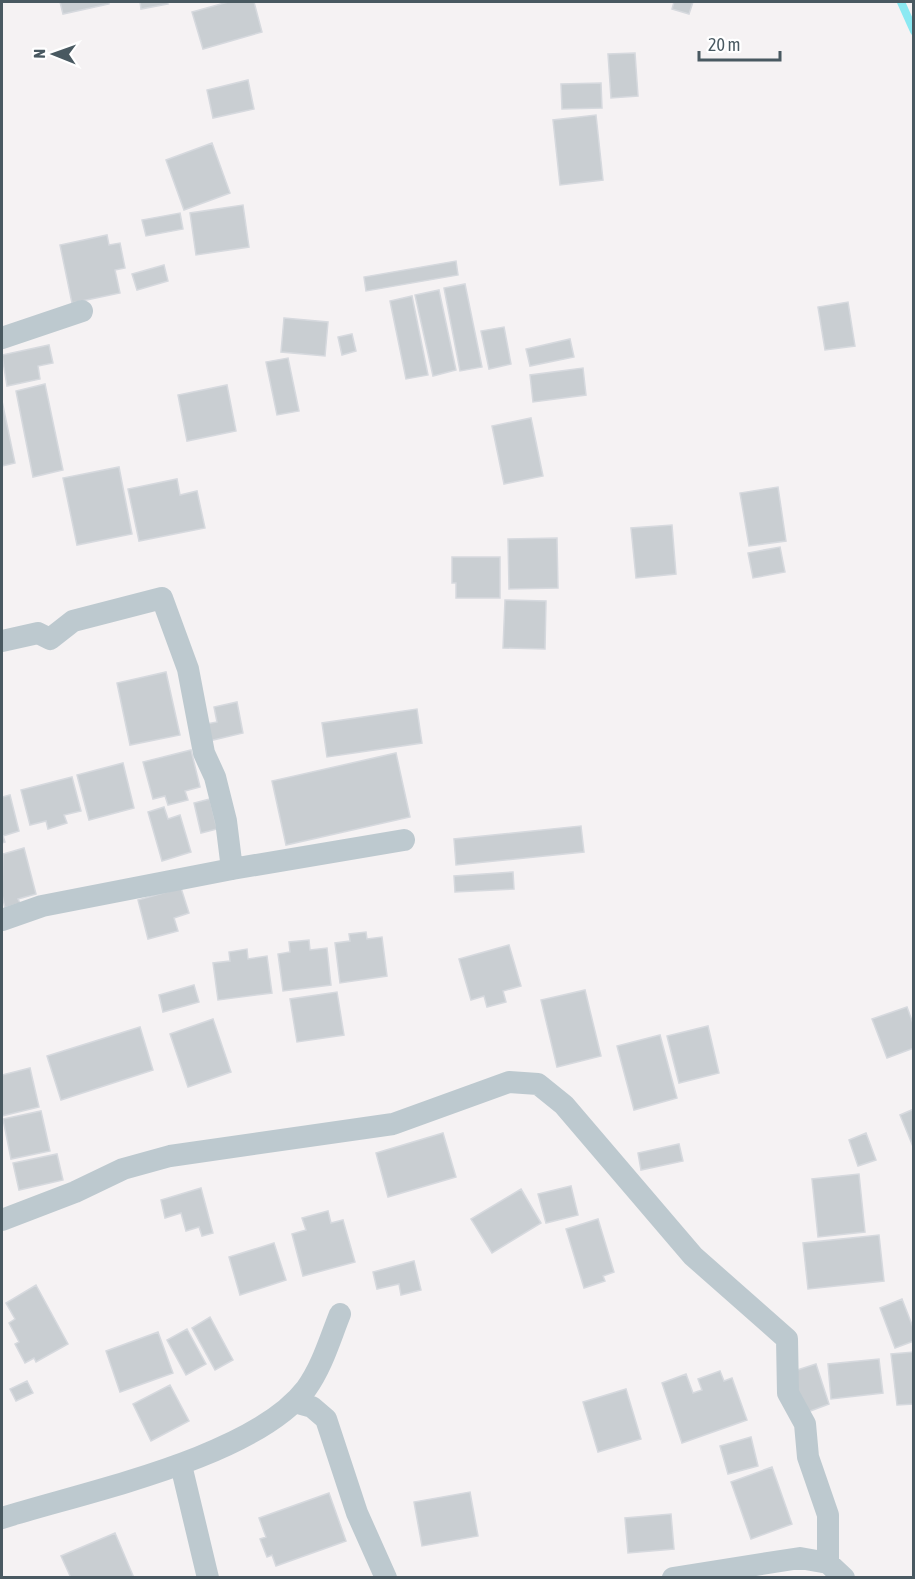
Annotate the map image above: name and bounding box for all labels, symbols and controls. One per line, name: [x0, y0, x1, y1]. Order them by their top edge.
north arrow: [24, 24, 84, 84]
scale bar: [699, 24, 780, 62]
text: 20 m: [708, 34, 740, 55]
text: N: [30, 49, 48, 59]

